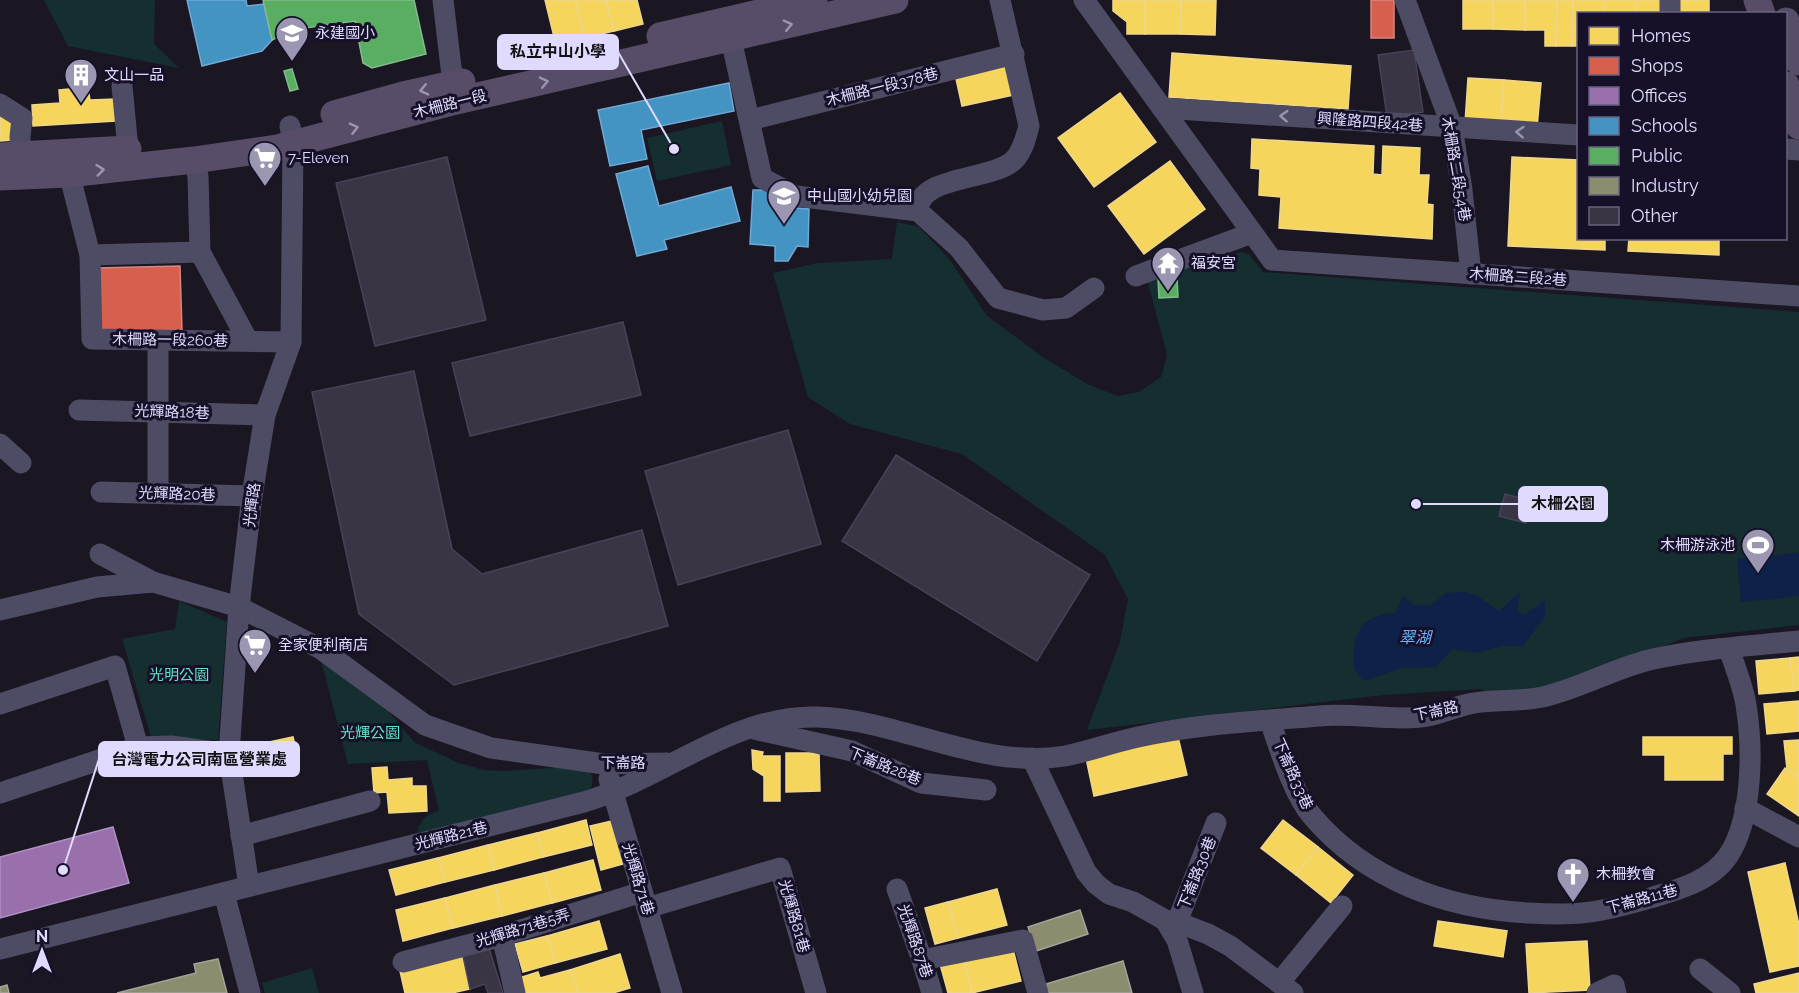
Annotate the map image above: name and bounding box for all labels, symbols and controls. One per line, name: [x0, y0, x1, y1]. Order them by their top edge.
legend: [1577, 12, 1787, 240]
school or university icon: 永建國小: [274, 15, 310, 62]
one-way arrow: [783, 20, 793, 33]
place label: 永建國小: [315, 24, 375, 42]
text: Homes: [1631, 25, 1691, 46]
callout: 私立中山小學: [498, 35, 618, 69]
text: 私立中山小學: [510, 42, 606, 61]
text: Shops: [1631, 55, 1683, 76]
building icon: 文山一品: [63, 57, 99, 104]
street label: 木柵路一段378巷: [824, 64, 940, 110]
place label: 文山一品: [104, 66, 164, 84]
one-way arrow: [538, 76, 548, 89]
one-way arrow: [419, 83, 429, 96]
text: Offices: [1631, 85, 1687, 106]
street label: 木柵路一段: [411, 86, 489, 122]
street label: 興隆路四段42巷: [1316, 109, 1424, 135]
one-way arrow: [1279, 110, 1288, 123]
street label: 木柵路二段54巷: [1438, 115, 1474, 223]
text: Schools: [1631, 115, 1698, 136]
one-way arrow: [349, 122, 359, 135]
one-way arrow: [1516, 125, 1525, 138]
supermarket icon: 7-Eleven: [247, 140, 283, 187]
text: Public: [1631, 145, 1683, 166]
place label: 7-Eleven: [288, 149, 349, 167]
one-way arrow: [96, 164, 105, 177]
text: Industry: [1631, 175, 1699, 196]
school or university icon: 中山國小幼兒園: [766, 178, 802, 225]
place label: 中山國小幼兒園: [807, 187, 912, 205]
text: Other: [1631, 205, 1679, 226]
temple icon: 福安宮: [1150, 245, 1186, 292]
place label: 福安宮: [1191, 254, 1236, 272]
street label: 木柵路二段2巷: [1469, 265, 1567, 289]
street label: 木柵路一段260巷: [112, 330, 228, 350]
street label: 光輝路18巷: [134, 402, 210, 422]
street label: 光輝路: [240, 482, 264, 528]
street label: 光輝路20巷: [138, 484, 216, 504]
callout: 木柵公園: [1519, 487, 1607, 521]
text: 木柵公園: [1531, 494, 1595, 513]
sports icon: 木柵游泳池: [1740, 527, 1776, 574]
place label: 木柵游泳池: [1660, 536, 1735, 554]
supermarket icon: 全家便利商店: [237, 627, 273, 674]
water label: 翠湖: [1399, 628, 1434, 647]
place label: 全家便利商店: [278, 636, 368, 654]
park label: 光明公園: [149, 666, 209, 684]
street label: 下崙路: [1412, 698, 1460, 724]
park label: 光輝公園: [340, 724, 400, 742]
street label: 下崙路33巷: [1269, 736, 1317, 812]
callout: 台灣電力公司南區營業處: [99, 742, 299, 776]
street label: 下崙路28巷: [846, 743, 924, 789]
text: 台灣電力公司南區營業處: [111, 750, 287, 769]
street label: 下崙路: [600, 754, 646, 772]
street label: 光輝路21巷: [413, 818, 489, 854]
street label: 下崙路30巷: [1174, 834, 1220, 912]
street label: 光輝路71巷: [619, 841, 657, 917]
church icon: 木柵教會: [1555, 856, 1591, 903]
place label: 木柵教會: [1596, 865, 1656, 883]
street label: 光輝路81巷: [775, 877, 813, 955]
street label: 下崙路11巷: [1604, 881, 1680, 917]
street label: 光輝路87巷: [894, 902, 936, 980]
street label: 光輝路71巷5弄: [474, 905, 572, 951]
north arrow: [12, 921, 72, 981]
text: N: [36, 927, 48, 946]

